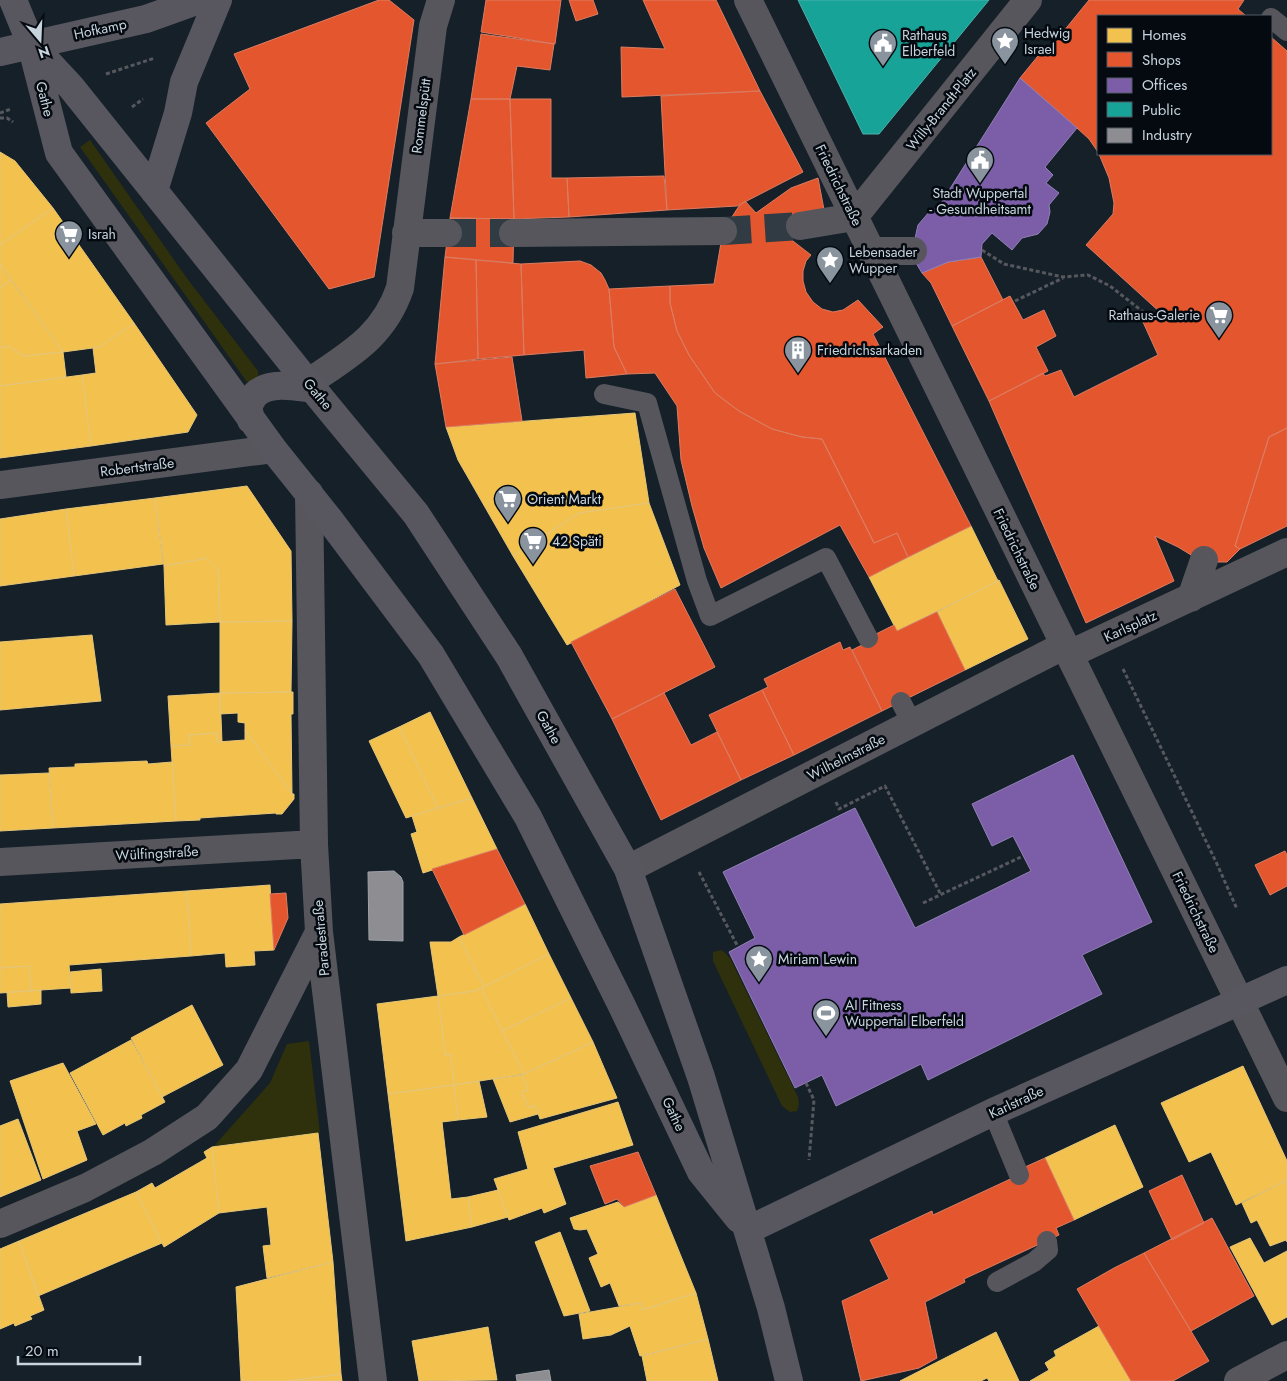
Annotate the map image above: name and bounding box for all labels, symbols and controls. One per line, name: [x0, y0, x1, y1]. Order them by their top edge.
street label: Hofkamp: [72, 14, 128, 44]
north arrow: [15, 15, 65, 65]
legend: [1097, 15, 1272, 155]
place label: Hedwig Israel: [1024, 23, 1070, 59]
text: Homes: [1142, 24, 1186, 46]
place label: Rathaus Elberfeld: [902, 25, 955, 61]
place icon: Hedwig Israel: [990, 26, 1020, 65]
public building icon: Rathaus Elberfeld: [868, 28, 898, 67]
text: N: [36, 41, 53, 64]
text: Shops: [1142, 49, 1181, 71]
street label: Willy-Brandt-Platz: [901, 63, 981, 155]
text: Offices: [1142, 74, 1187, 96]
street label: Rommelspütt: [406, 77, 436, 155]
street label: Gathe: [31, 79, 59, 119]
text: Public: [1142, 99, 1181, 121]
text: Industry: [1142, 124, 1192, 146]
street label: Friedrichstraße: [811, 141, 867, 229]
public building icon: Stadt Wuppertal - Gesundheitsamt: [965, 145, 995, 184]
place label: Stadt Wuppertal - Gesundheitsamt: [929, 183, 1032, 219]
supermarket icon: Israh: [54, 219, 84, 258]
place label: Israh: [88, 224, 116, 244]
place label: Lebensader Wupper: [849, 242, 918, 278]
place icon: Lebensader Wupper: [815, 245, 845, 284]
supermarket icon: Rathaus-Galerie: [1204, 300, 1234, 339]
place label: Rathaus-Galerie: [1108, 305, 1200, 325]
building icon: Friedrichsarkaden: [783, 335, 813, 374]
place label: Friedrichsarkaden: [817, 340, 922, 360]
street label: Gathe: [299, 374, 337, 414]
street label: Robertstraße: [99, 453, 175, 481]
supermarket icon: Orient Markt: [493, 484, 523, 523]
place label: Orient Markt: [527, 489, 602, 509]
street label: Friedrichstraße: [989, 505, 1045, 593]
supermarket icon: 42 Späti: [518, 526, 548, 565]
place label: 42 Späti: [552, 531, 602, 551]
street label: Karlsplatz: [1100, 605, 1160, 647]
street label: Gathe: [532, 707, 566, 747]
street label: Wilhelmstraße: [804, 729, 888, 785]
street label: Wülfingstraße: [115, 841, 199, 865]
street label: Friedrichstraße: [1168, 868, 1224, 956]
street label: Paradestraße: [308, 899, 334, 977]
place icon: Miriam Lewin: [744, 944, 774, 983]
place label: Miriam Lewin: [778, 949, 857, 969]
place label: AI Fitness Wuppertal Elberfeld: [845, 995, 964, 1031]
sports icon: AI Fitness Wuppertal Elberfeld: [811, 998, 841, 1037]
street label: Karlstraße: [985, 1081, 1047, 1123]
street label: Gathe: [657, 1094, 691, 1134]
scale bar: [18, 1334, 140, 1366]
text: 20 m: [25, 1340, 59, 1362]

